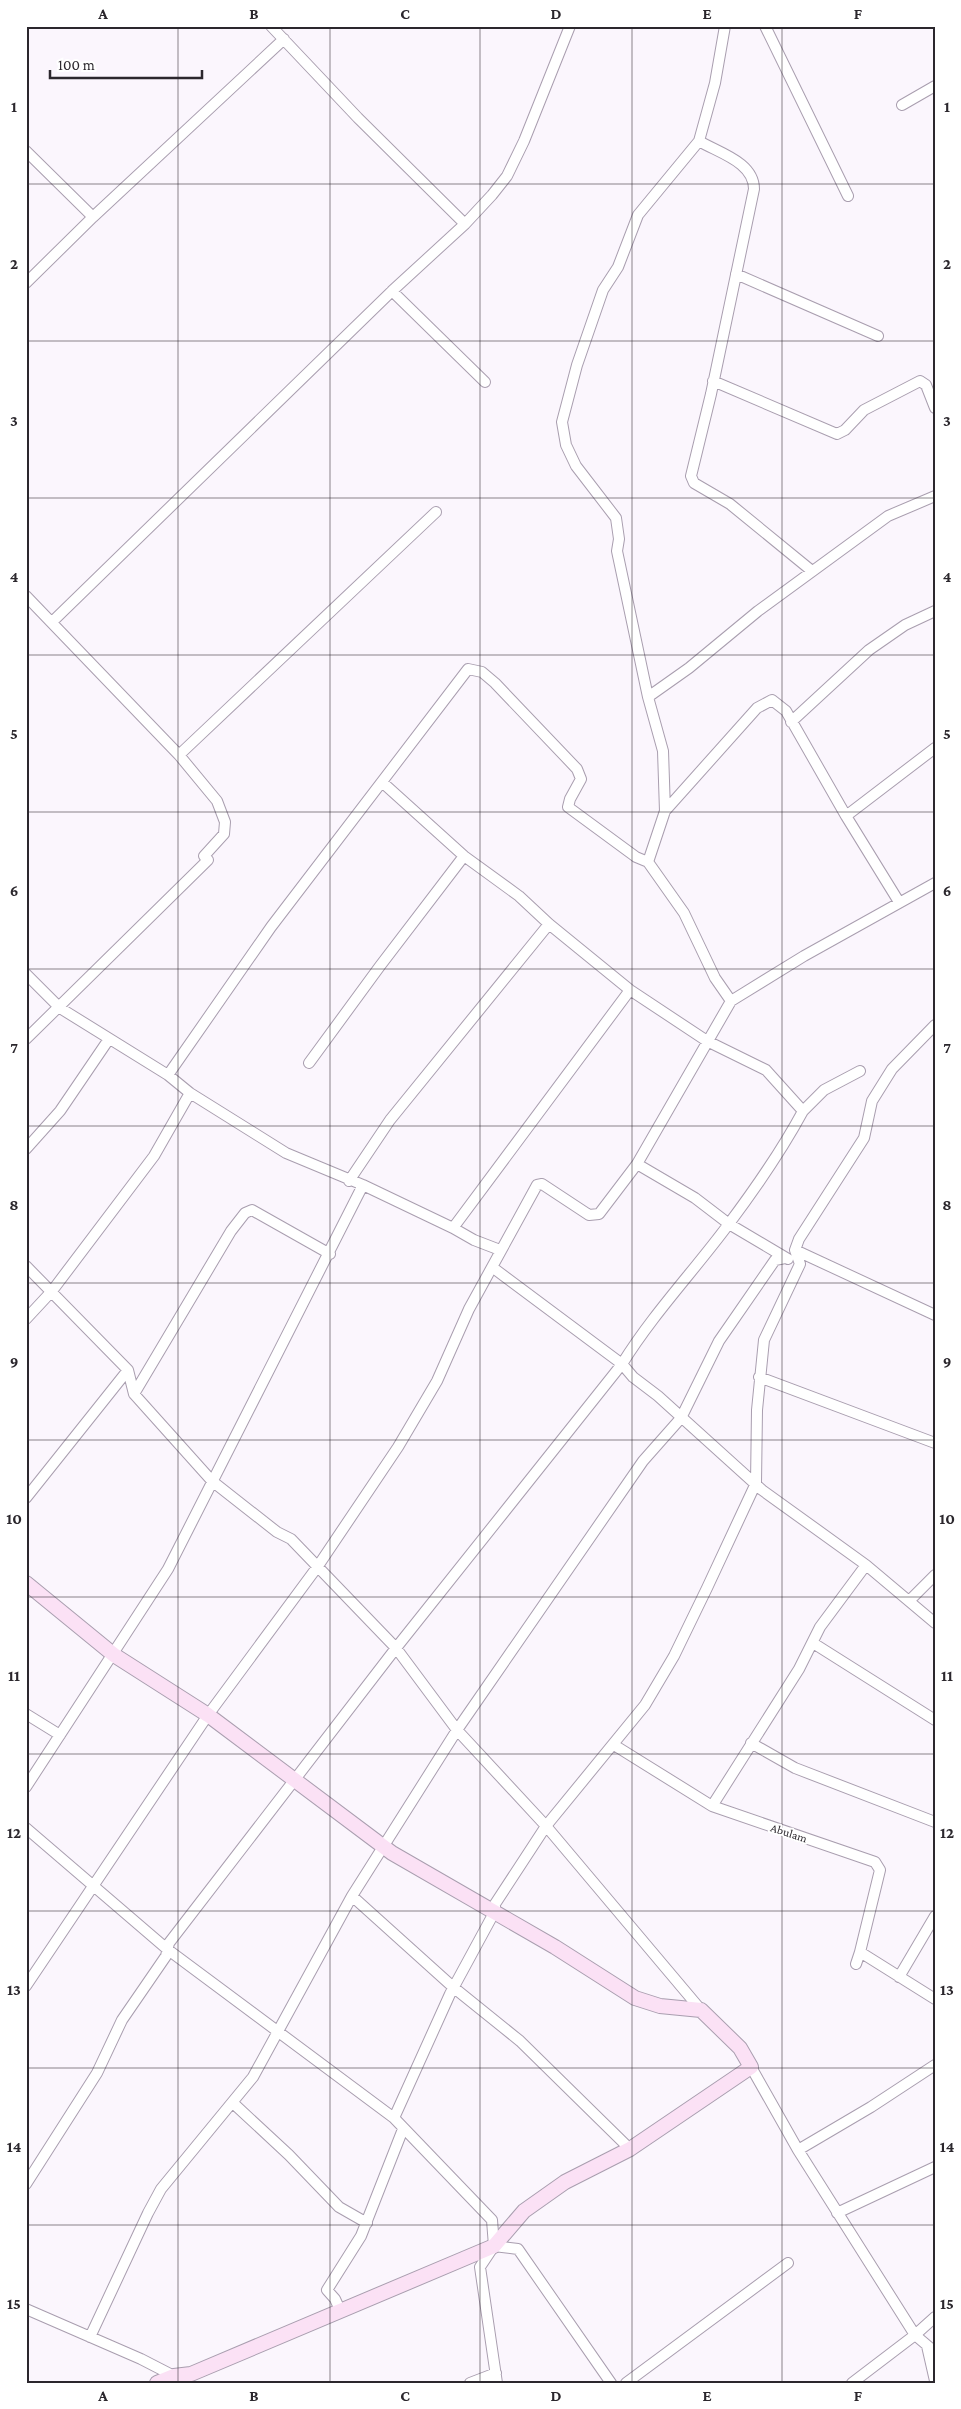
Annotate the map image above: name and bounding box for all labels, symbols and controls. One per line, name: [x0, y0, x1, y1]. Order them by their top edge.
text: A: [97, 5, 108, 22]
text: B: [249, 5, 259, 22]
text: C: [400, 5, 410, 22]
text: D: [550, 5, 562, 22]
text: E: [702, 5, 712, 22]
text: F: [854, 5, 863, 22]
scale bar: [50, 48, 202, 80]
text: 100 m: [58, 57, 95, 73]
text: 1: [11, 98, 17, 115]
text: 1: [944, 98, 950, 115]
text: 2: [10, 255, 18, 272]
text: 2: [943, 255, 951, 272]
text: 3: [10, 412, 18, 429]
text: 3: [943, 412, 951, 429]
text: 4: [10, 568, 19, 585]
text: 4: [943, 568, 952, 585]
text: 5: [10, 725, 18, 742]
text: 5: [943, 725, 951, 742]
text: 6: [10, 882, 18, 899]
text: 6: [943, 882, 951, 899]
text: 7: [10, 1039, 18, 1056]
text: 7: [943, 1039, 951, 1056]
text: 8: [9, 1196, 19, 1213]
text: 8: [942, 1196, 952, 1213]
text: 9: [10, 1353, 18, 1370]
text: 9: [943, 1353, 951, 1370]
text: 10: [6, 1510, 22, 1527]
text: 10: [939, 1510, 955, 1527]
text: 11: [8, 1667, 20, 1684]
text: 11: [941, 1667, 953, 1684]
street label: Abulam: [769, 1821, 809, 1846]
text: 12: [7, 1824, 21, 1841]
text: 12: [940, 1824, 954, 1841]
text: 13: [7, 1981, 21, 1998]
text: 13: [940, 1981, 954, 1998]
text: 14: [7, 2138, 22, 2155]
text: 14: [940, 2138, 955, 2155]
text: 15: [7, 2295, 21, 2312]
text: 15: [940, 2295, 954, 2312]
text: A: [97, 2387, 108, 2404]
text: B: [249, 2387, 259, 2404]
text: C: [400, 2387, 410, 2404]
text: D: [550, 2387, 562, 2404]
text: E: [702, 2387, 712, 2404]
text: F: [854, 2387, 863, 2404]

